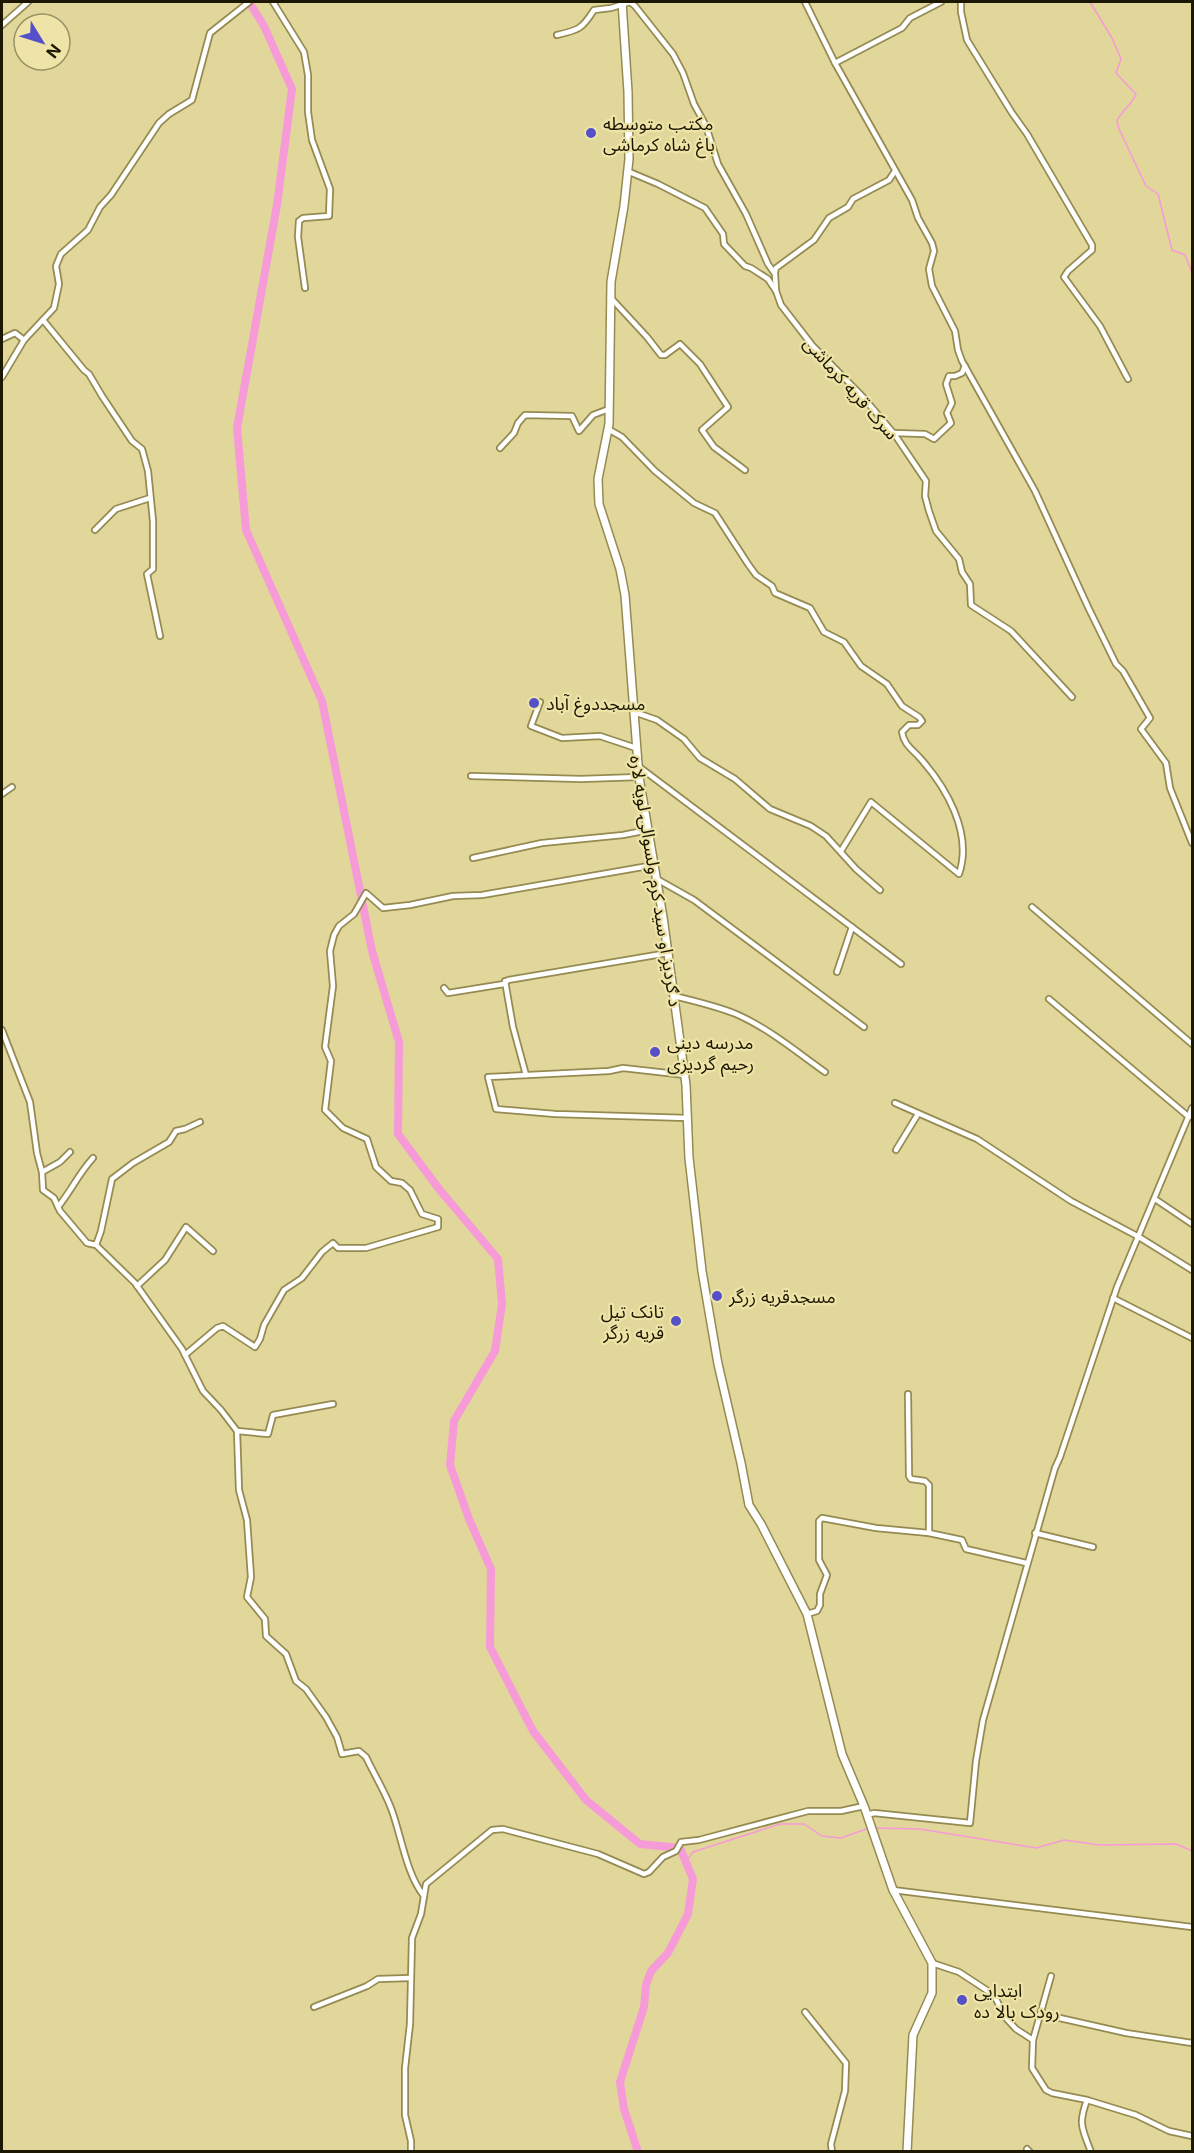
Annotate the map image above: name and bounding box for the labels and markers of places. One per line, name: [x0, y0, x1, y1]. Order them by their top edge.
place label: مکتب متوسطه باغ شاه کرماشی: [603, 113, 715, 159]
marker: مکتب متوسطه باغ شاه کرماشی: [584, 126, 598, 140]
place label: مسجددوغ آباد: [546, 693, 646, 718]
marker: مسجددوغ آباد: [527, 696, 541, 710]
place label: مدرسه دینی رحیم گردیزی: [667, 1032, 754, 1077]
marker: مدرسه دینی رحیم گردیزی: [648, 1045, 662, 1059]
place label: مسجدقریه زرگر: [728, 1286, 836, 1308]
marker: مسجدقریه زرگر: [710, 1289, 724, 1303]
place label: تانک تیل قریه زرگر: [601, 1301, 664, 1344]
marker: تانک تیل قریه زرگر: [669, 1314, 683, 1328]
place label: ابتدایی رودک بالا ده: [974, 1980, 1060, 2023]
marker: ابتدایی رودک بالا ده: [955, 1993, 969, 2007]

